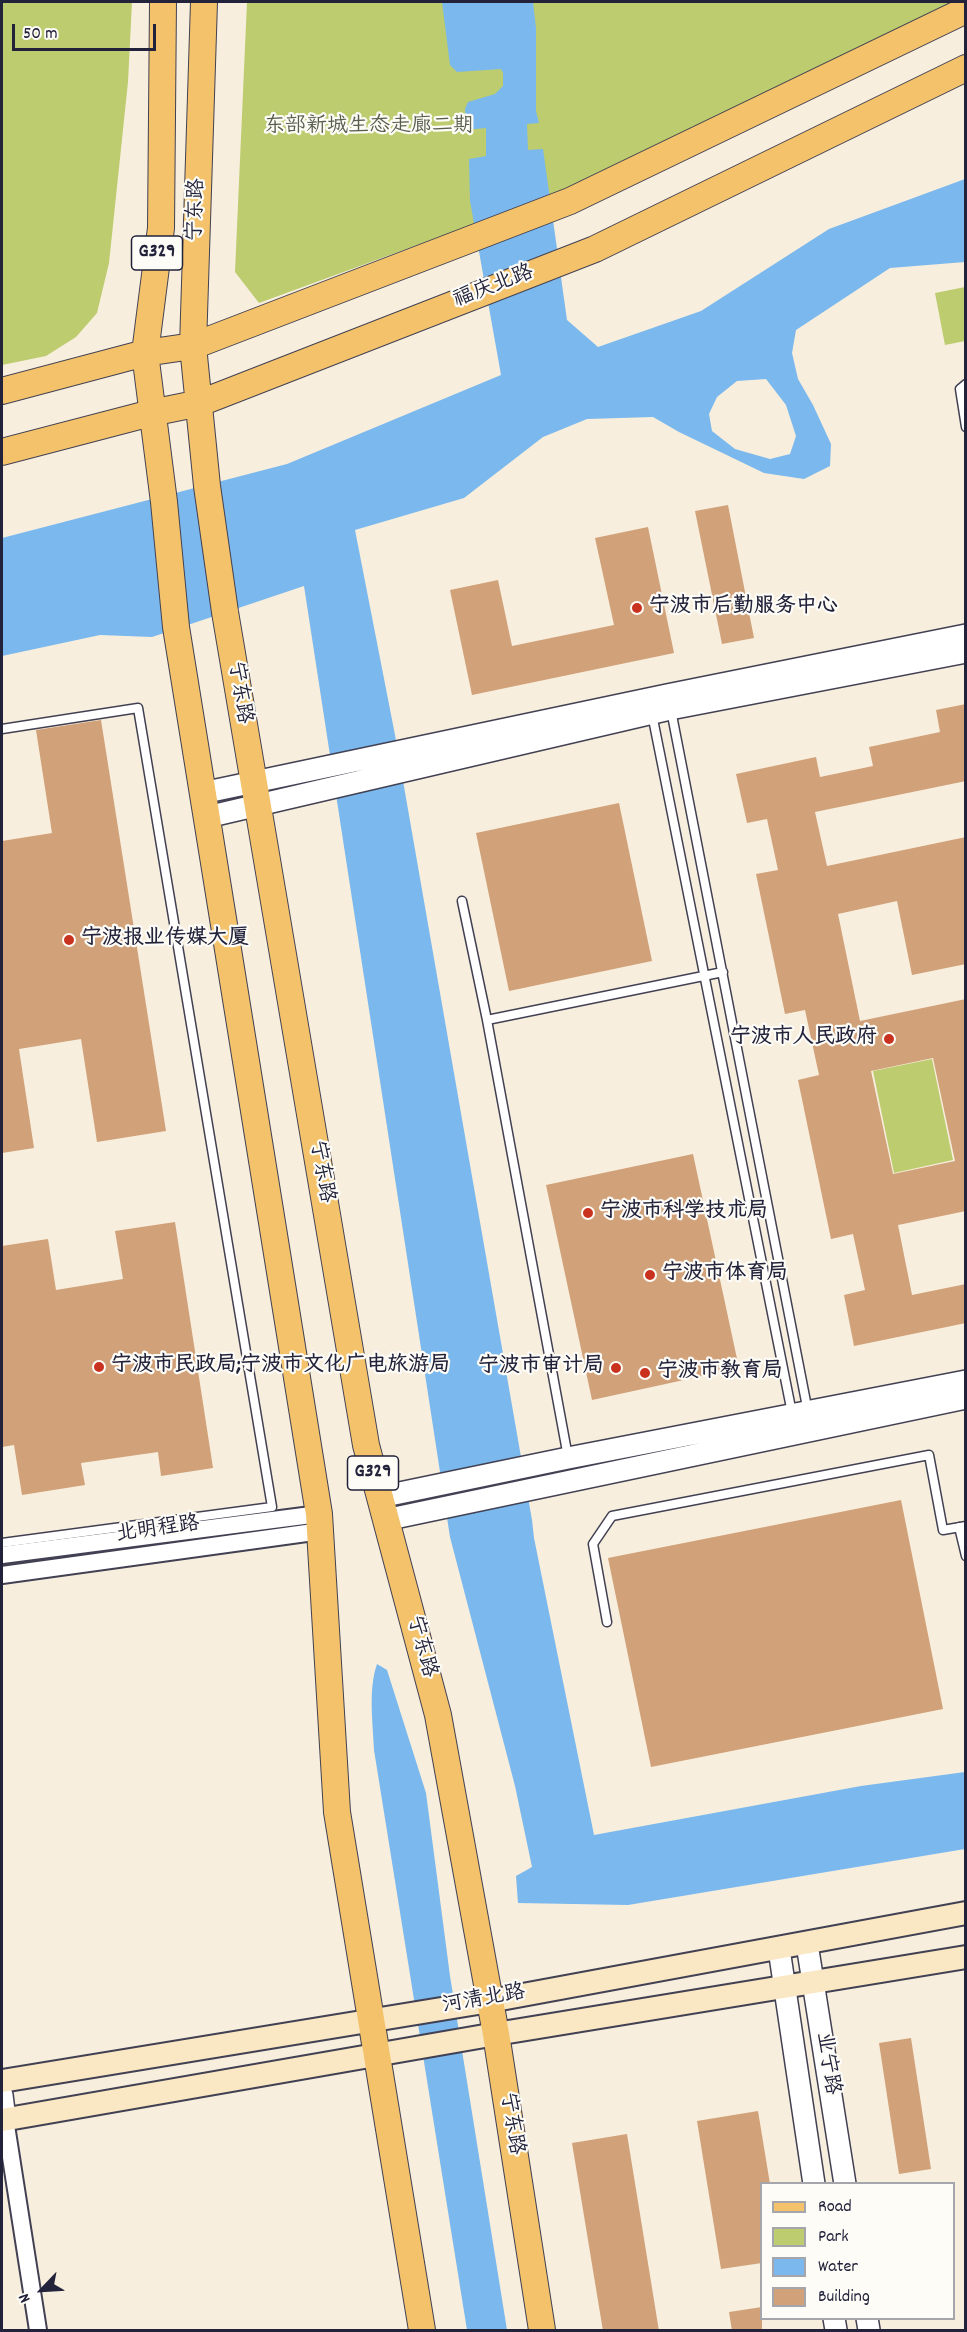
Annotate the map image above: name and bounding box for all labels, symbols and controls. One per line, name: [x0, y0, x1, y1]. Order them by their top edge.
scale bar: [15, 12, 159, 50]
text: 50 m: [23, 22, 58, 47]
park label: 东部新城生态走廊二期: [264, 115, 474, 141]
street label: 宁东路: [184, 178, 212, 242]
road number: G329: [132, 236, 182, 270]
street label: 福庆北路: [450, 261, 538, 315]
place label: 宁波市后勤服务中心: [649, 595, 838, 621]
marker: 宁波市后勤服务中心: [630, 601, 644, 615]
street label: 宁东路: [221, 660, 255, 726]
place label: 宁波报业传媒大厦: [81, 927, 249, 953]
marker: 宁波报业传媒大厦: [62, 933, 76, 947]
place label: 宁波市人民政府: [730, 1026, 877, 1052]
marker: 宁波市人民政府: [882, 1032, 896, 1046]
street label: 宁东路: [302, 1139, 338, 1205]
place label: 宁波市科学技术局: [600, 1200, 768, 1226]
marker: 宁波市科学技术局: [581, 1206, 595, 1220]
place label: 宁波市体育局: [662, 1262, 788, 1288]
marker: 宁波市体育局: [643, 1268, 657, 1282]
place label: 宁波市民政局;宁波市文化广电旅游局: [111, 1354, 450, 1380]
place label: 宁波市审计局: [478, 1355, 604, 1381]
marker: 宁波市民政局;宁波市文化广电旅游局: [92, 1360, 106, 1374]
place label: 宁波市教育局: [657, 1360, 783, 1386]
marker: 宁波市审计局: [609, 1361, 623, 1375]
marker: 宁波市教育局: [638, 1366, 652, 1380]
road number: G329: [348, 1456, 398, 1490]
street label: 北明程路: [115, 1513, 201, 1549]
street label: 宁东路: [400, 1613, 440, 1681]
street label: 河清北路: [440, 1981, 528, 2021]
street label: 业宁路: [809, 2031, 843, 2097]
street label: 宁东路: [493, 2091, 527, 2157]
legend: [760, 2182, 955, 2320]
text: Road: [818, 2195, 852, 2220]
text: Park: [818, 2225, 849, 2250]
text: Water: [818, 2255, 858, 2280]
north arrow: [12, 2260, 72, 2320]
text: Building: [818, 2285, 870, 2310]
text: N: [13, 2289, 37, 2306]

